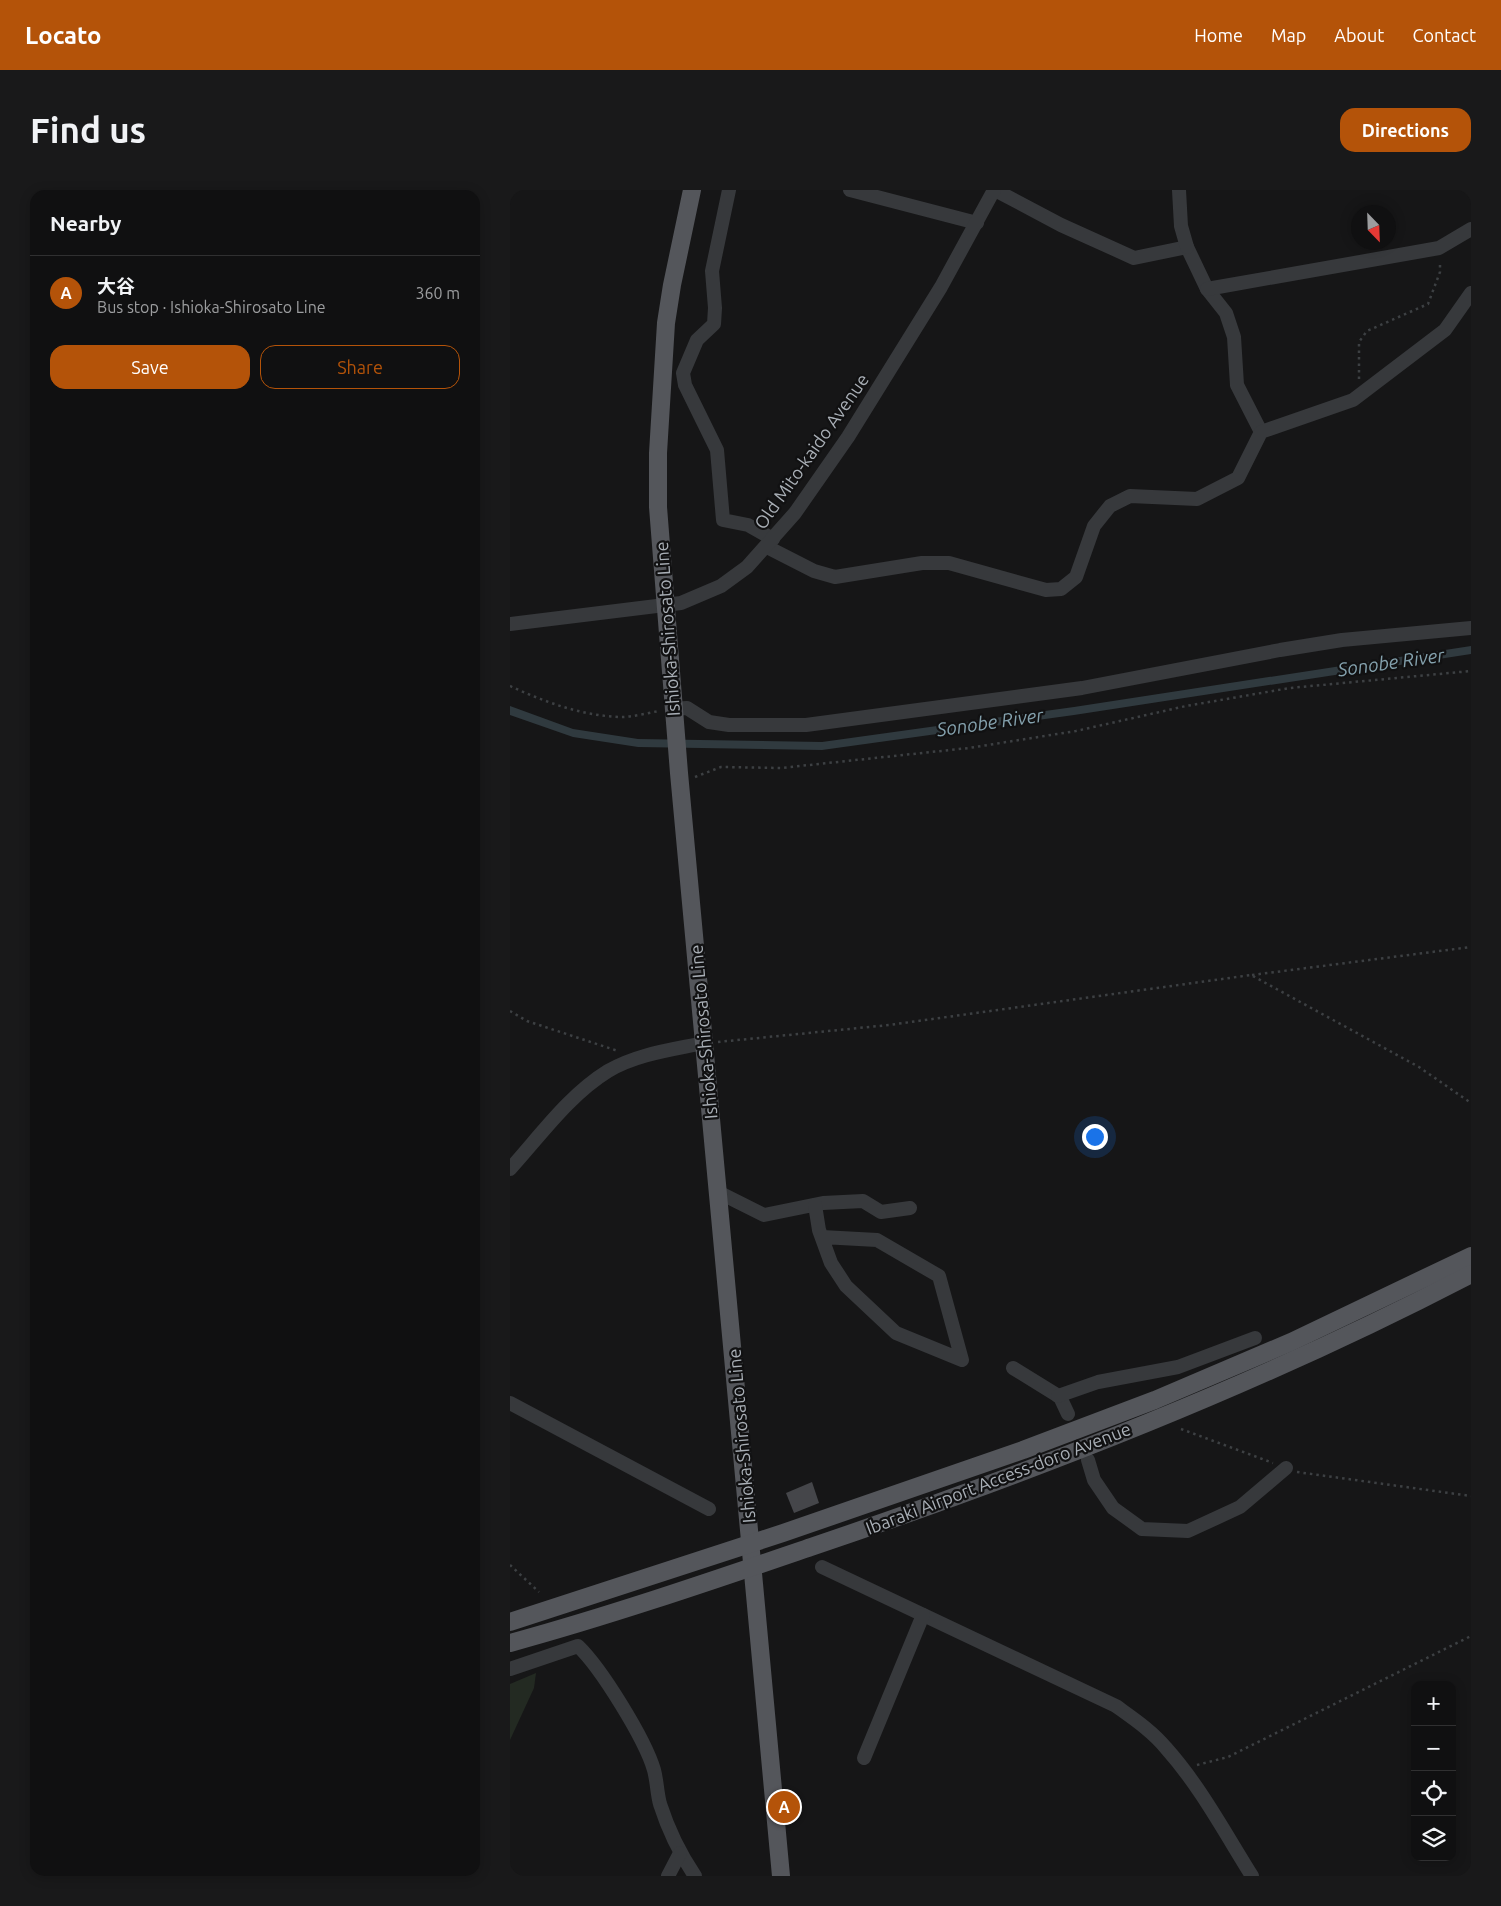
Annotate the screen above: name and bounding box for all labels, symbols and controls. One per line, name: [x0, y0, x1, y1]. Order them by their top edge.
text: Locato: [25, 22, 101, 49]
text: Home: [1194, 25, 1243, 45]
text: Map: [1271, 25, 1306, 45]
text: About: [1334, 25, 1384, 45]
text: Contact: [1412, 25, 1476, 45]
button: Directions: [1340, 108, 1471, 152]
text: Find us: [30, 110, 146, 150]
north arrow: [1351, 205, 1396, 250]
text: Nearby: [50, 211, 121, 235]
text: 大谷: [97, 275, 135, 297]
text: A: [60, 284, 72, 302]
text: 360 m: [415, 284, 460, 302]
text: Bus stop · Ishioka-Shirosato Line: [97, 298, 326, 316]
button: Save: [50, 345, 250, 389]
button: Share: [260, 345, 460, 389]
street label: Old Mito-kaido Avenue: [750, 370, 872, 532]
street label: Ishioka-Shirosato Line: [651, 541, 683, 717]
water label: Sonobe River: [1335, 644, 1446, 681]
water label: Sonobe River: [934, 704, 1045, 741]
street label: Ishioka-Shirosato Line: [685, 944, 721, 1120]
your location: [1082, 1124, 1108, 1150]
street label: Ishioka-Shirosato Line: [723, 1348, 759, 1524]
street label: Ibaraki Airport Access-doro Avenue: [863, 1418, 1133, 1538]
map controls: [1411, 1681, 1456, 1861]
button: +: [1411, 1681, 1456, 1726]
button: −: [1411, 1726, 1456, 1771]
button: locate: [1411, 1771, 1456, 1816]
pin: A: [768, 1788, 800, 1826]
button: layers: [1411, 1816, 1456, 1861]

